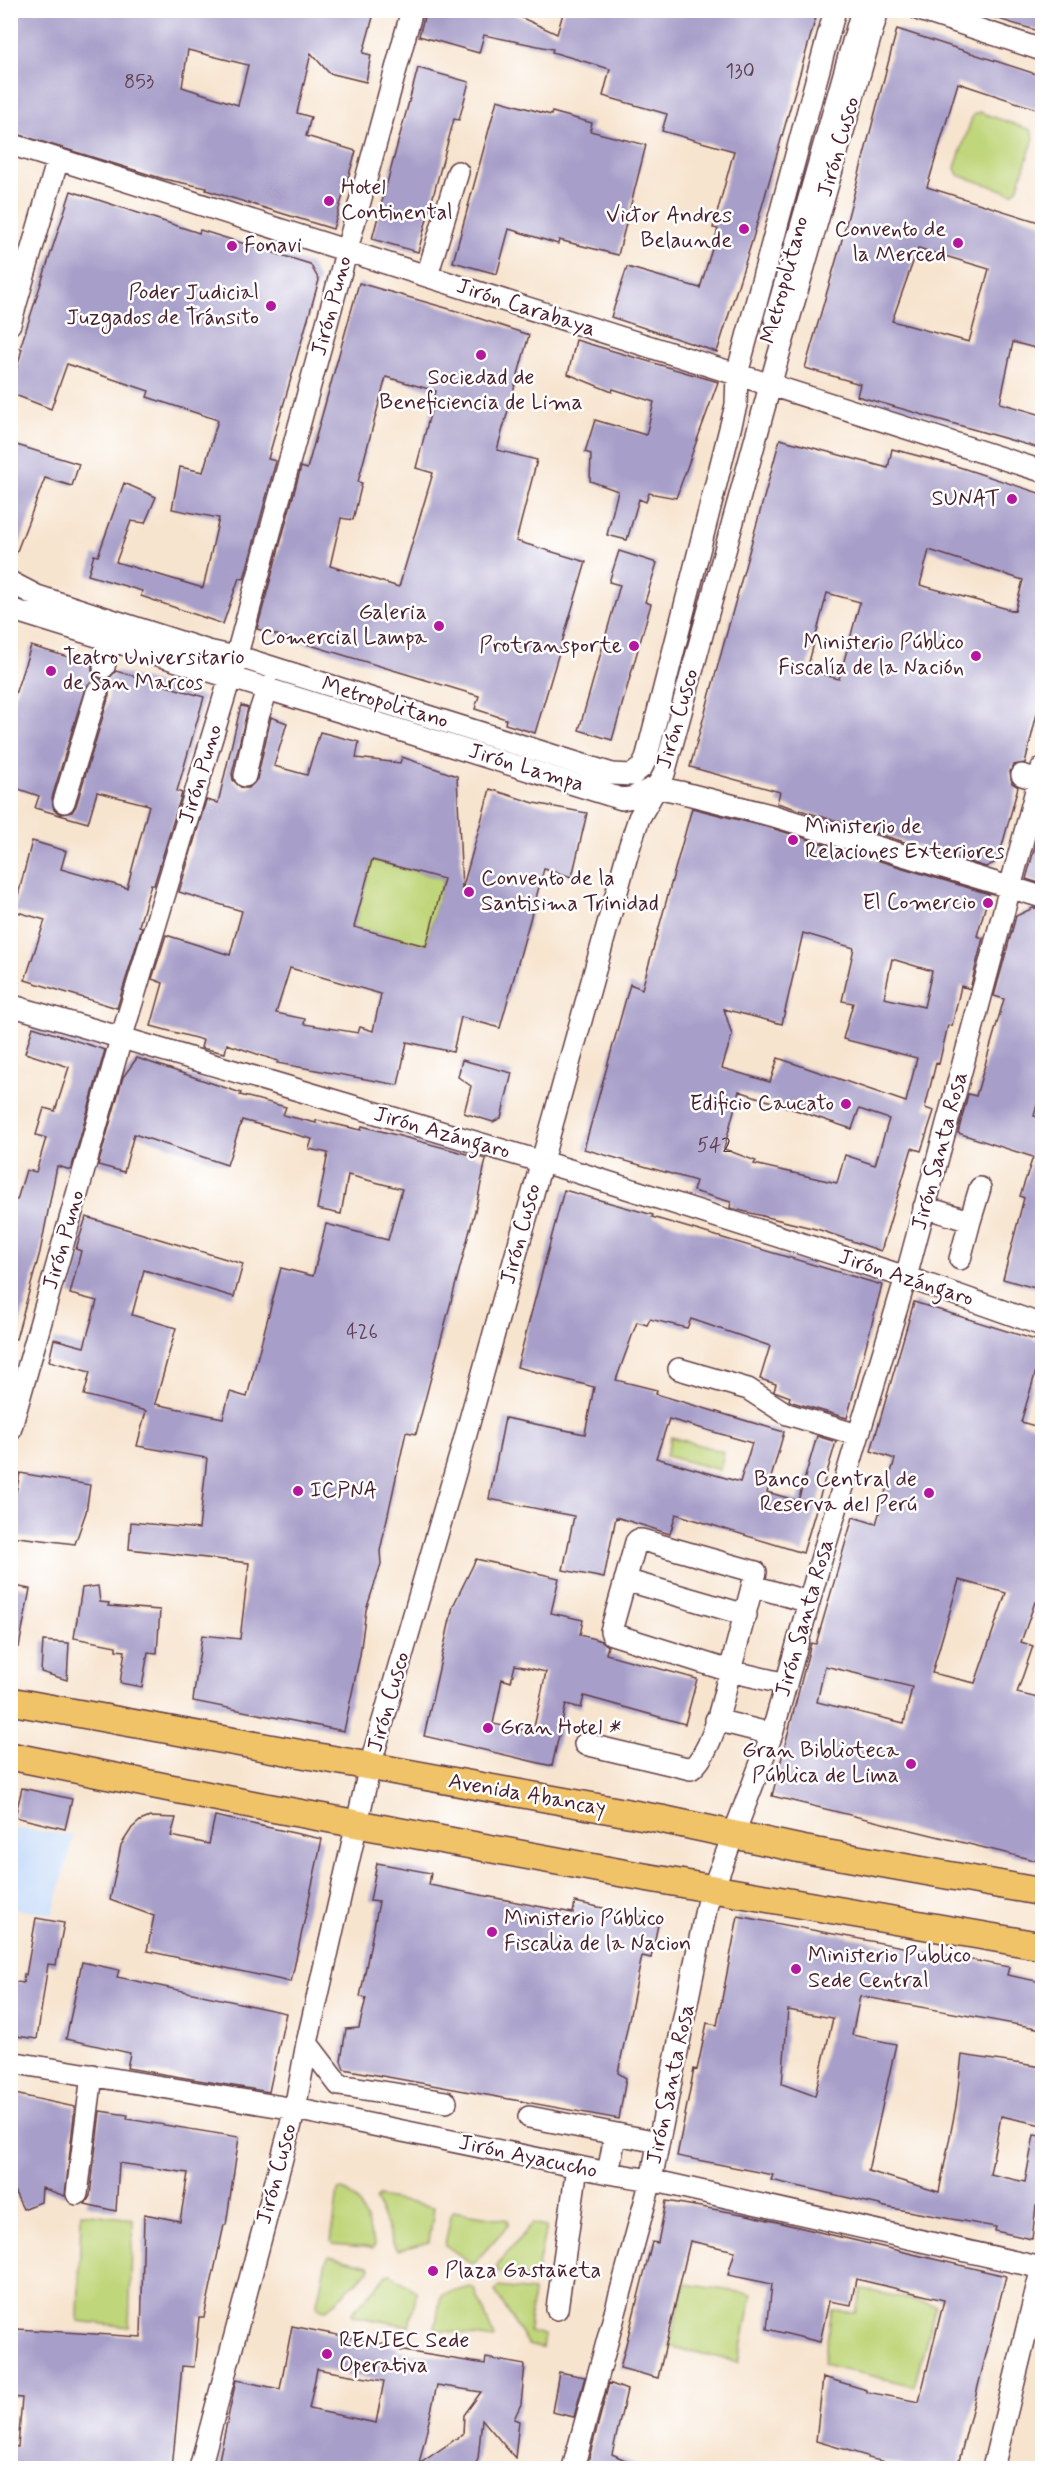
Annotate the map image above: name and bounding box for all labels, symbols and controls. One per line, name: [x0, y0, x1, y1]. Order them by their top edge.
house number: 130: [725, 58, 755, 85]
house number: 853: [124, 69, 154, 96]
street label: Jirón Cusco: [811, 94, 867, 200]
place label: Hotel Continental: [341, 174, 453, 227]
marker: Hotel Continental: [322, 194, 336, 208]
place label: Victor Andres Belaunde: [606, 202, 732, 255]
street label: Metropolitano: [755, 213, 815, 347]
place label: Convento de la Merced: [835, 216, 946, 269]
marker: Victor Andres Belaunde: [737, 222, 751, 236]
place label: Fonavi: [244, 232, 302, 260]
marker: Convento de la Merced: [951, 236, 965, 250]
marker: Fonavi: [225, 239, 239, 253]
street label: Jirón Puno: [305, 253, 359, 359]
street label: Jirón Carabaya: [453, 272, 599, 344]
place label: Poder Judicial Juzgados de Tránsito: [66, 279, 259, 335]
marker: Poder Judicial Juzgados de Tránsito: [264, 299, 278, 313]
marker: Sociedad de Beneficiencia de Lima: [474, 348, 488, 362]
place label: Sociedad de Beneficiencia de Lima: [379, 364, 583, 417]
place label: SUNAT: [931, 485, 1000, 513]
marker: SUNAT: [1005, 492, 1019, 506]
place label: Galeria Comercial Lampa: [260, 599, 428, 652]
marker: Galeria Comercial Lampa: [432, 619, 446, 633]
place label: Ministerio Público Fiscalía de la Nación: [778, 629, 964, 682]
place label: Protransporte: [479, 632, 622, 660]
marker: Protransporte: [627, 639, 641, 653]
place label: Teatro Universitario de San Marcos: [63, 644, 245, 697]
marker: Ministerio Público Fiscalía de la Nación: [969, 649, 983, 663]
marker: Teatro Universitario de San Marcos: [44, 664, 58, 678]
street label: Jirón Cusco: [650, 666, 706, 772]
street label: Metropolitano: [318, 670, 452, 736]
street label: Jirón Puno: [173, 721, 229, 827]
street label: Jirón Lampa: [465, 737, 587, 799]
place label: Ministerio de Relaciones Exteriores: [805, 813, 1005, 866]
marker: Ministerio de Relaciones Exteriores: [786, 833, 800, 847]
place label: Convento de la Santisima Trinidad: [481, 865, 659, 918]
marker: Convento de la Santisima Trinidad: [462, 885, 476, 899]
place label: El Comercio: [862, 889, 976, 917]
marker: El Comercio: [981, 896, 995, 910]
street label: Jirón Santa Rosa: [905, 1069, 975, 1233]
place label: Edificio Caucato: [690, 1090, 834, 1118]
marker: Edificio Caucato: [839, 1097, 853, 1111]
street label: Jirón Azángaro: [370, 1100, 513, 1169]
house number: 542: [697, 1132, 733, 1159]
street label: Jirón Cusco: [494, 1181, 548, 1287]
street label: Jirón Puno: [36, 1187, 92, 1293]
street label: Jirón Azángaro: [834, 1243, 977, 1316]
house number: 426: [346, 1319, 378, 1346]
place label: Banco Central de Reserva del Perú: [754, 1466, 917, 1519]
place label: ICPNA: [310, 1477, 377, 1505]
marker: ICPNA: [291, 1484, 305, 1498]
marker: Banco Central de Reserva del Perú: [922, 1486, 936, 1500]
street label: Jirón Santa Rosa: [769, 1536, 841, 1700]
street label: Jirón Cusco: [361, 1649, 417, 1755]
place label: Gran Hotel *: [500, 1714, 622, 1742]
marker: Gran Hotel *: [481, 1721, 495, 1735]
place label: Gran Biblioteca Pública de Lima: [742, 1737, 900, 1790]
marker: Gran Biblioteca Pública de Lima: [904, 1757, 918, 1771]
street label: Avenida Abancay: [446, 1767, 608, 1823]
place label: Ministerio Público Fiscalia de la Nacion: [504, 1905, 691, 1958]
marker: Ministerio Público Fiscalia de la Nacion: [485, 1925, 499, 1939]
place label: Ministerio Publico Sede Central: [808, 1942, 971, 1995]
marker: Ministerio Publico Sede Central: [789, 1962, 803, 1976]
street label: Jirón Santa Rosa: [640, 2001, 702, 2167]
street label: Jirón Cusco: [250, 2121, 304, 2227]
street label: Jirón Ayacucho: [456, 2129, 600, 2185]
place label: Plaza Gastañeta: [445, 2257, 601, 2285]
marker: Plaza Gastañeta: [426, 2264, 440, 2278]
place label: RENIEC Sede Operativa: [339, 2327, 469, 2380]
marker: RENIEC Sede Operativa: [320, 2347, 334, 2361]

